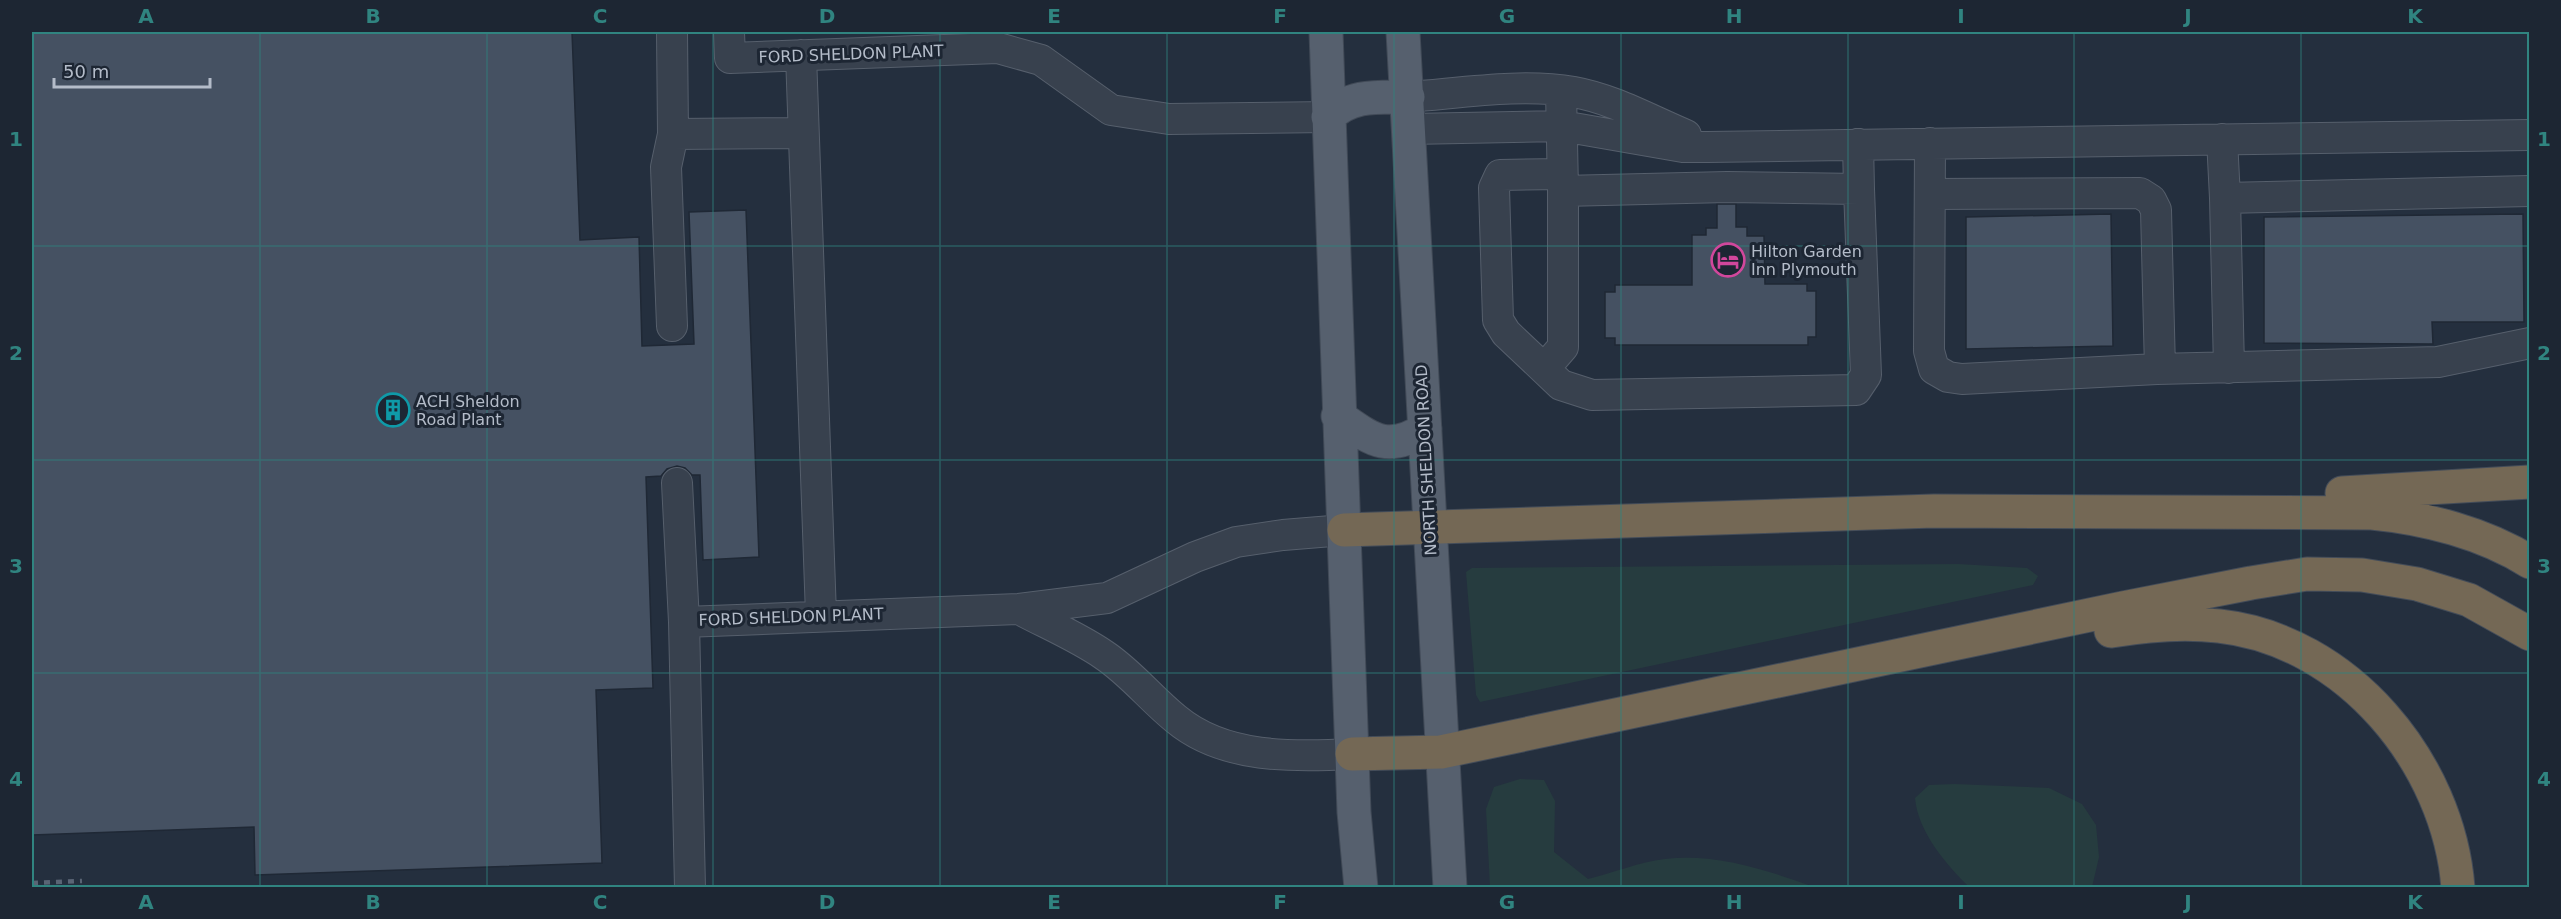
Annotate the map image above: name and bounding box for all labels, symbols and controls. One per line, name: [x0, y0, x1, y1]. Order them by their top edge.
text: A: [138, 4, 154, 28]
text: B: [365, 4, 381, 28]
text: C: [593, 4, 607, 28]
text: D: [819, 4, 835, 28]
text: E: [1047, 4, 1061, 28]
text: F: [1273, 4, 1287, 28]
text: G: [1499, 4, 1515, 28]
text: H: [1726, 4, 1742, 28]
text: I: [1957, 4, 1965, 28]
text: J: [2182, 4, 2192, 28]
text: K: [2407, 4, 2424, 28]
street label: FORD SHELDON PLANT: [758, 41, 944, 67]
scale bar: [54, 51, 210, 89]
text: 50 m: [63, 61, 109, 82]
text: 1: [9, 127, 23, 151]
text: 1: [2537, 127, 2551, 151]
hotel icon: Hilton Garden Inn Plymouth: [1710, 242, 1746, 278]
place label: Hilton Garden Inn Plymouth: [1751, 242, 1862, 279]
text: 2: [9, 341, 23, 365]
text: 2: [2537, 341, 2551, 365]
street label: NORTH SHELDON ROAD: [1412, 364, 1440, 556]
building icon: ACH Sheldon Road Plant: [375, 392, 411, 428]
place label: ACH Sheldon Road Plant: [416, 392, 520, 429]
text: 3: [9, 554, 23, 578]
text: 3: [2537, 554, 2551, 578]
street label: FORD SHELDON PLANT: [698, 604, 884, 630]
text: 4: [9, 767, 23, 791]
text: 4: [2537, 767, 2551, 791]
text: A: [138, 890, 154, 914]
text: B: [365, 890, 381, 914]
text: C: [593, 890, 607, 914]
text: D: [819, 890, 835, 914]
text: E: [1047, 890, 1061, 914]
text: F: [1273, 890, 1287, 914]
text: G: [1499, 890, 1515, 914]
text: H: [1726, 890, 1742, 914]
text: I: [1957, 890, 1965, 914]
text: J: [2182, 890, 2192, 914]
text: K: [2407, 890, 2424, 914]

